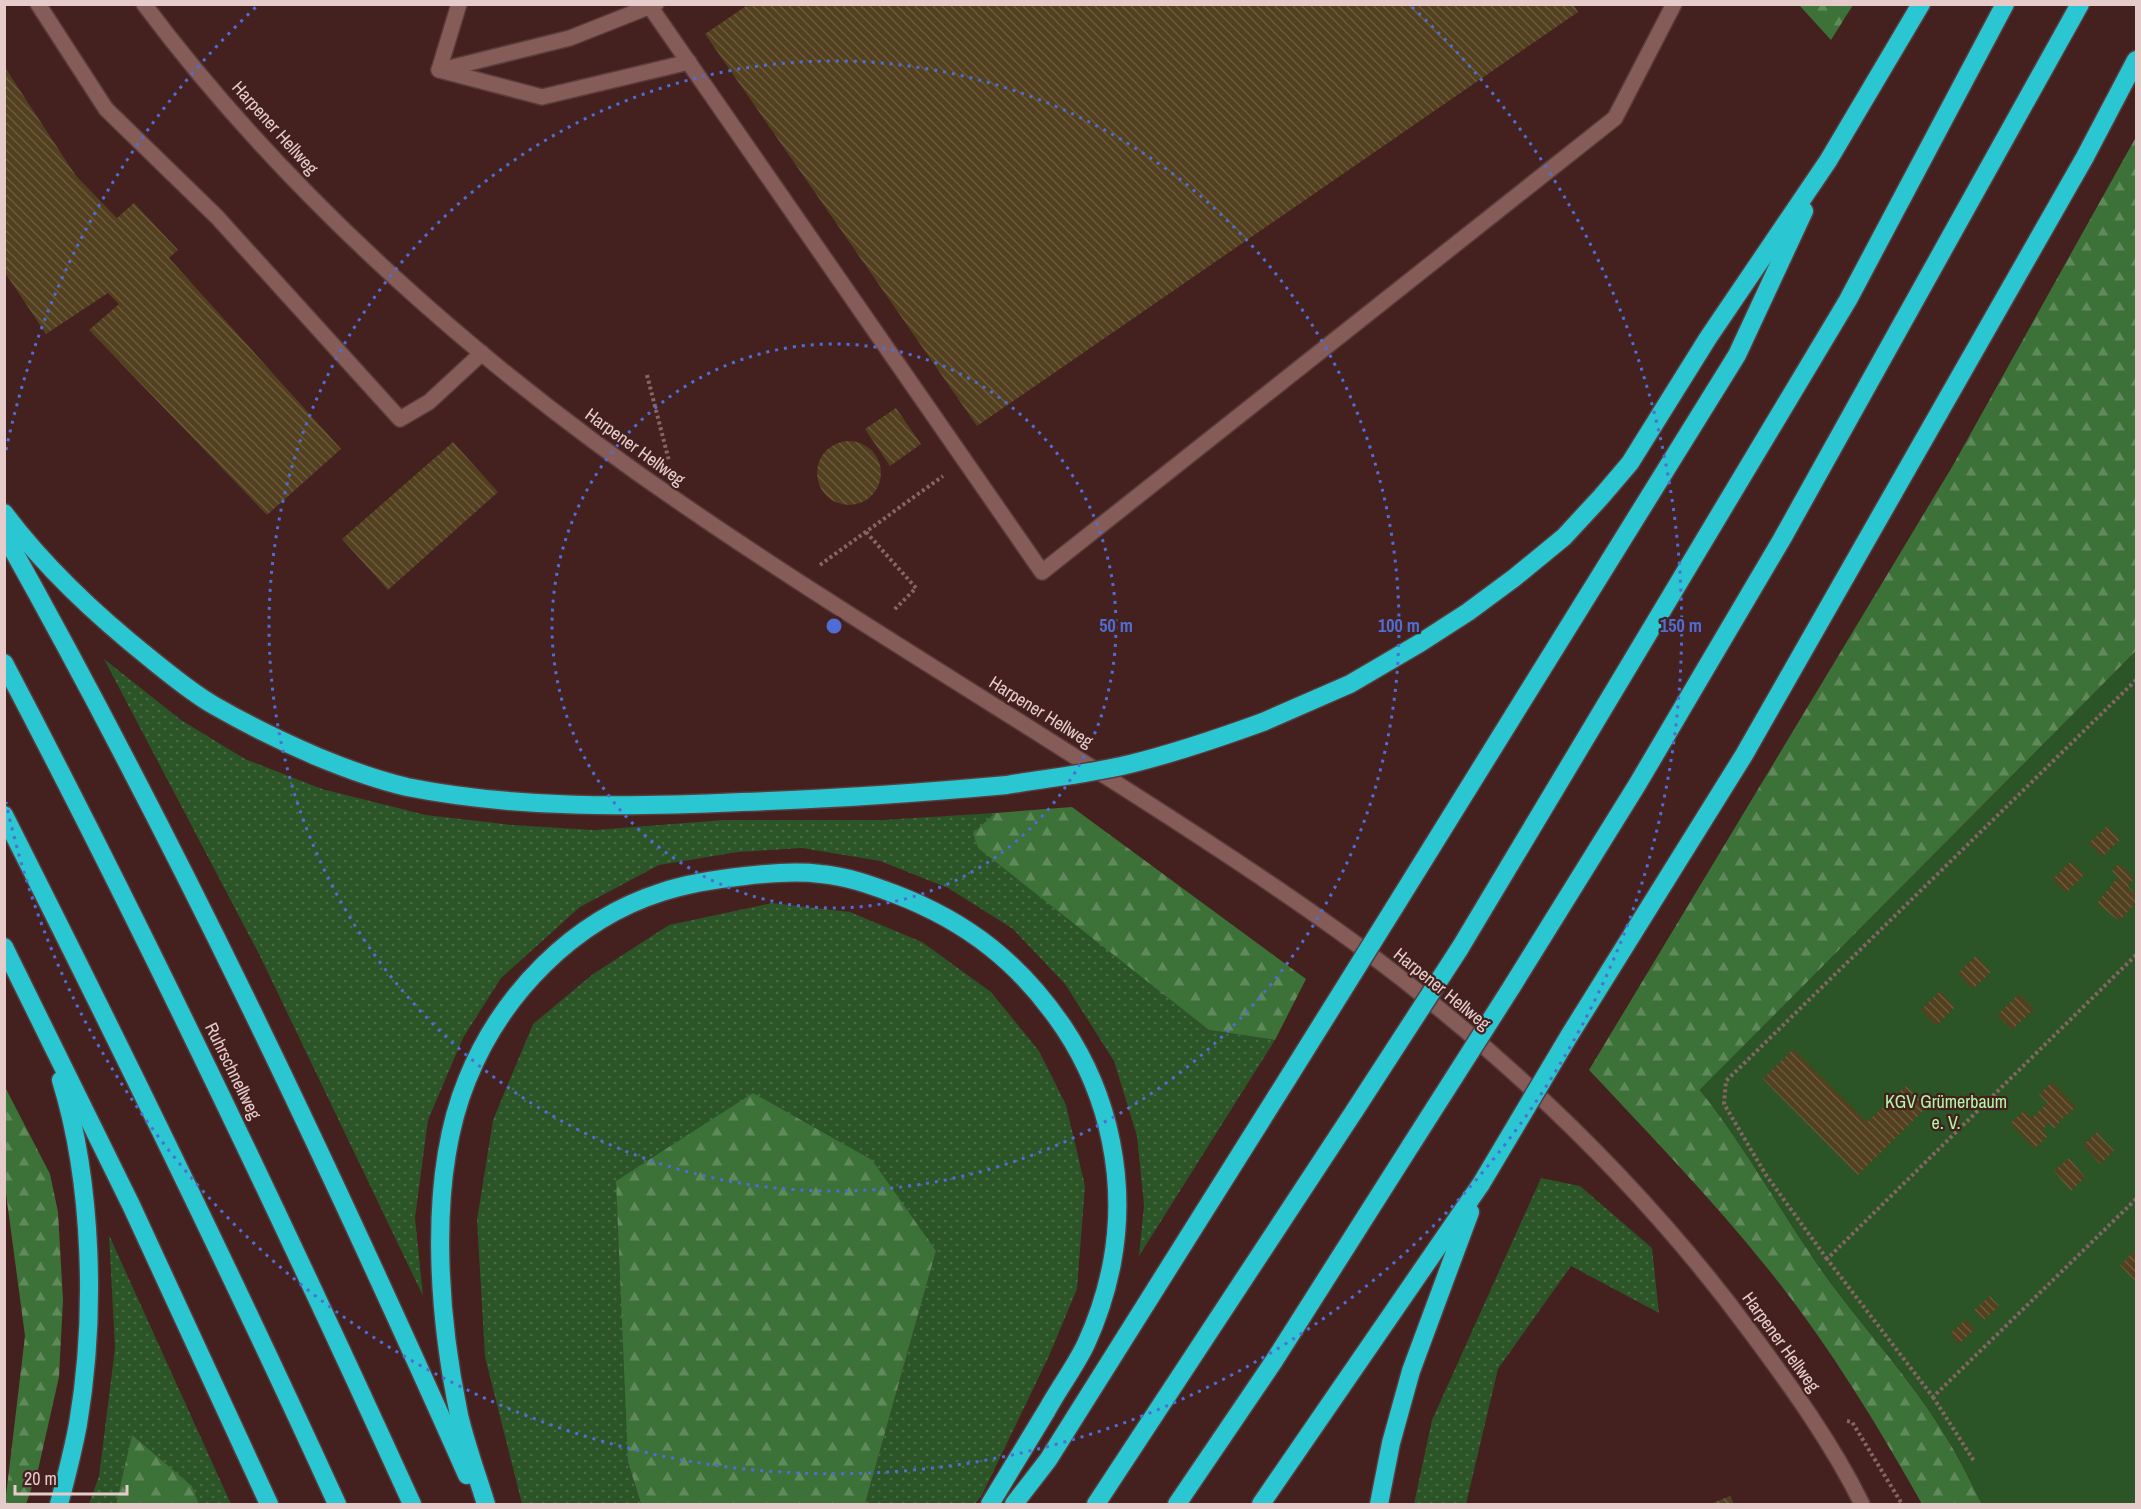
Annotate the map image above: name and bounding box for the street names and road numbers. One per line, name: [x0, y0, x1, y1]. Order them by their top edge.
street label: Harpener Hellweg: [227, 75, 325, 181]
street label: Harpener Hellweg: [580, 402, 691, 492]
street label: Harpener Hellweg: [985, 670, 1099, 754]
street label: Harpener Hellweg: [1389, 942, 1497, 1036]
street label: Ruhrschnellweg: [199, 1018, 268, 1124]
street label: Harpener Hellweg: [1737, 1287, 1827, 1397]

